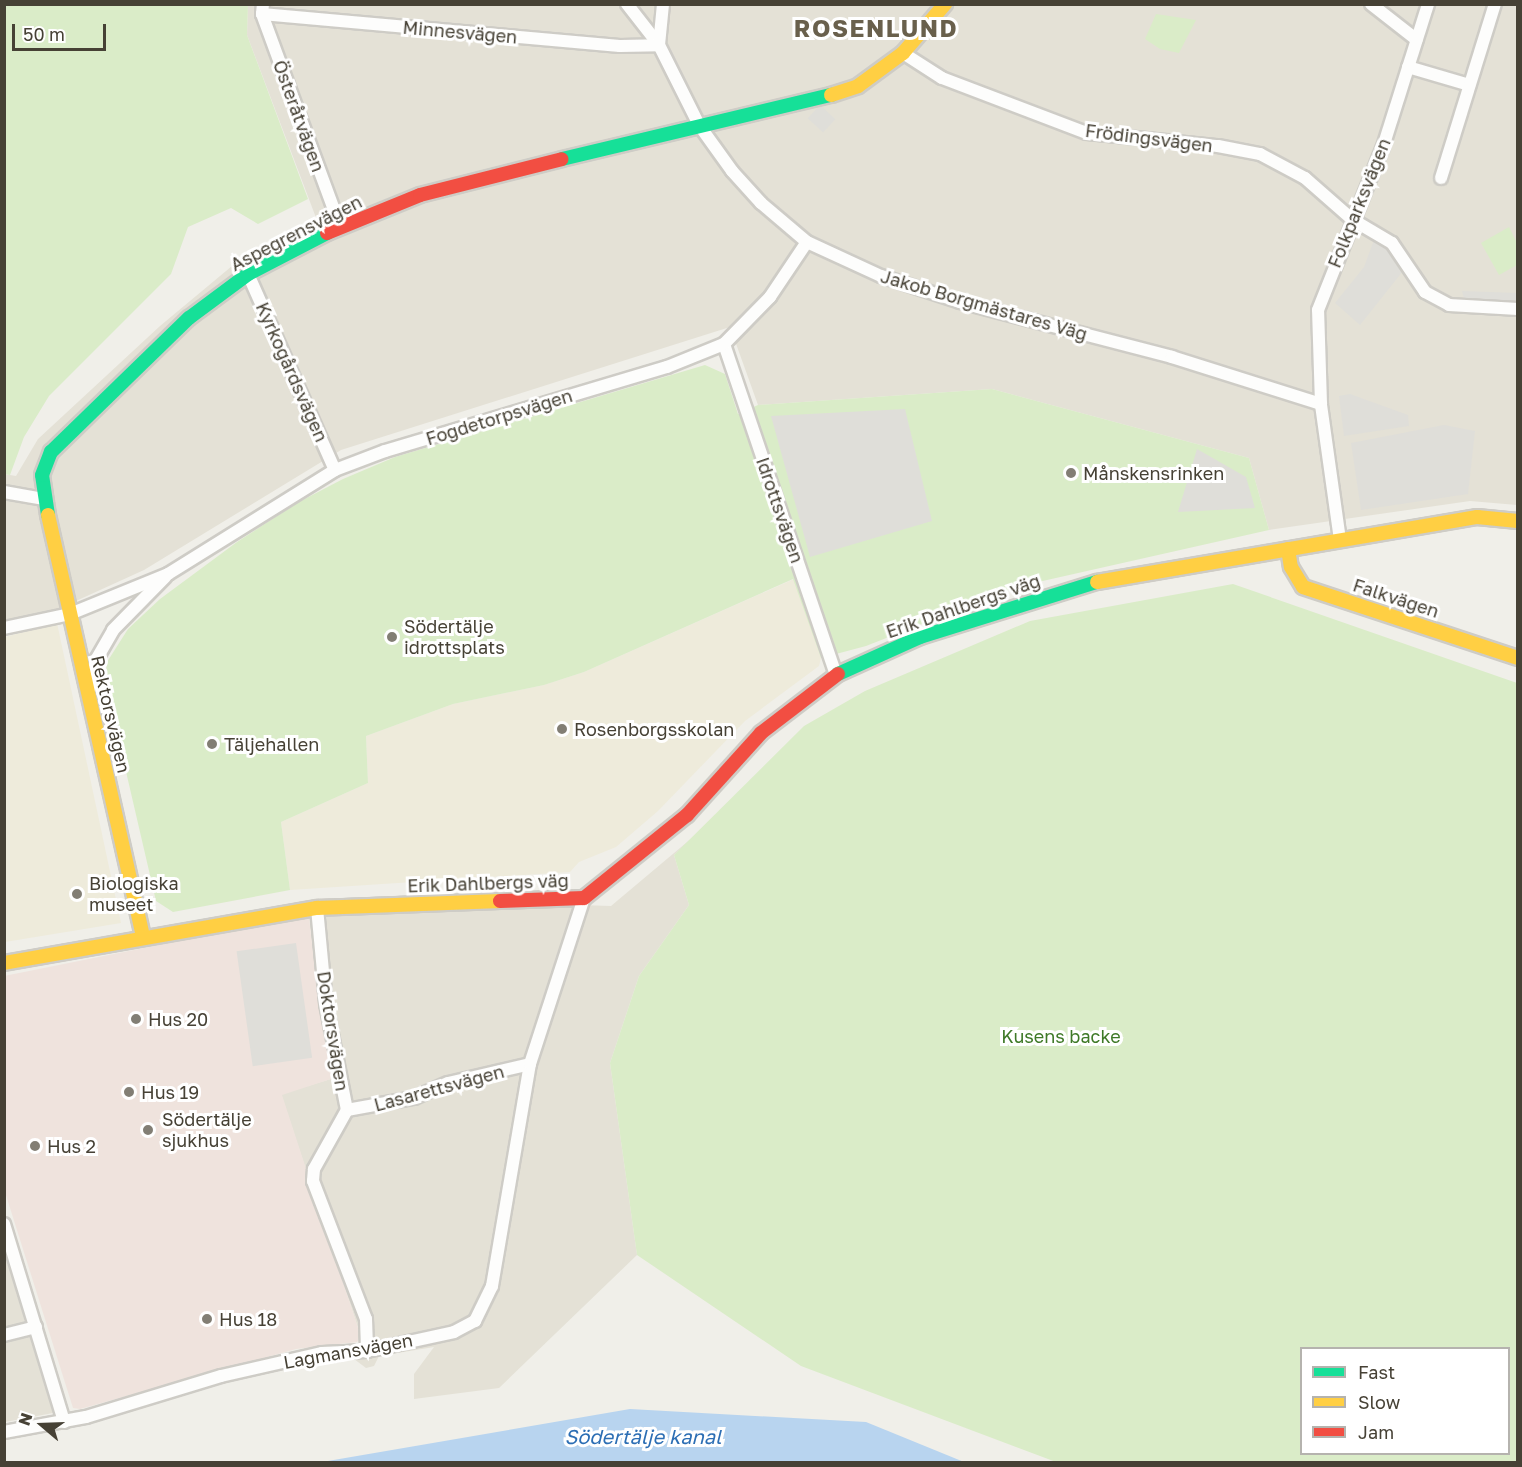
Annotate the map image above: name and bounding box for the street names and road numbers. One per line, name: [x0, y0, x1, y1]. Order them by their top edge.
street label: Minnesvägen: [402, 16, 518, 48]
street label: Österåtvägen: [269, 57, 329, 175]
street label: Frödingsvägen: [1084, 119, 1214, 157]
street label: Folkparksvägen: [1323, 135, 1395, 271]
street label: Aspegrensvägen: [227, 191, 365, 275]
street label: Jakob Borgmästares Väg: [878, 265, 1090, 345]
street label: Kyrkogårdsvägen: [252, 299, 332, 445]
street label: Fogdetorpsvägen: [423, 384, 575, 450]
street label: Idrottsvägen: [752, 454, 808, 566]
street label: Erik Dahlbergs väg: [883, 569, 1043, 643]
street label: Falkvägen: [1350, 574, 1442, 622]
street label: Rektorsvägen: [87, 653, 135, 775]
street label: Erik Dahlbergs väg: [407, 869, 569, 897]
street label: Doktorsvägen: [313, 970, 353, 1092]
street label: Lasarettsvägen: [372, 1060, 506, 1116]
street label: Lagmansvägen: [282, 1329, 414, 1373]

